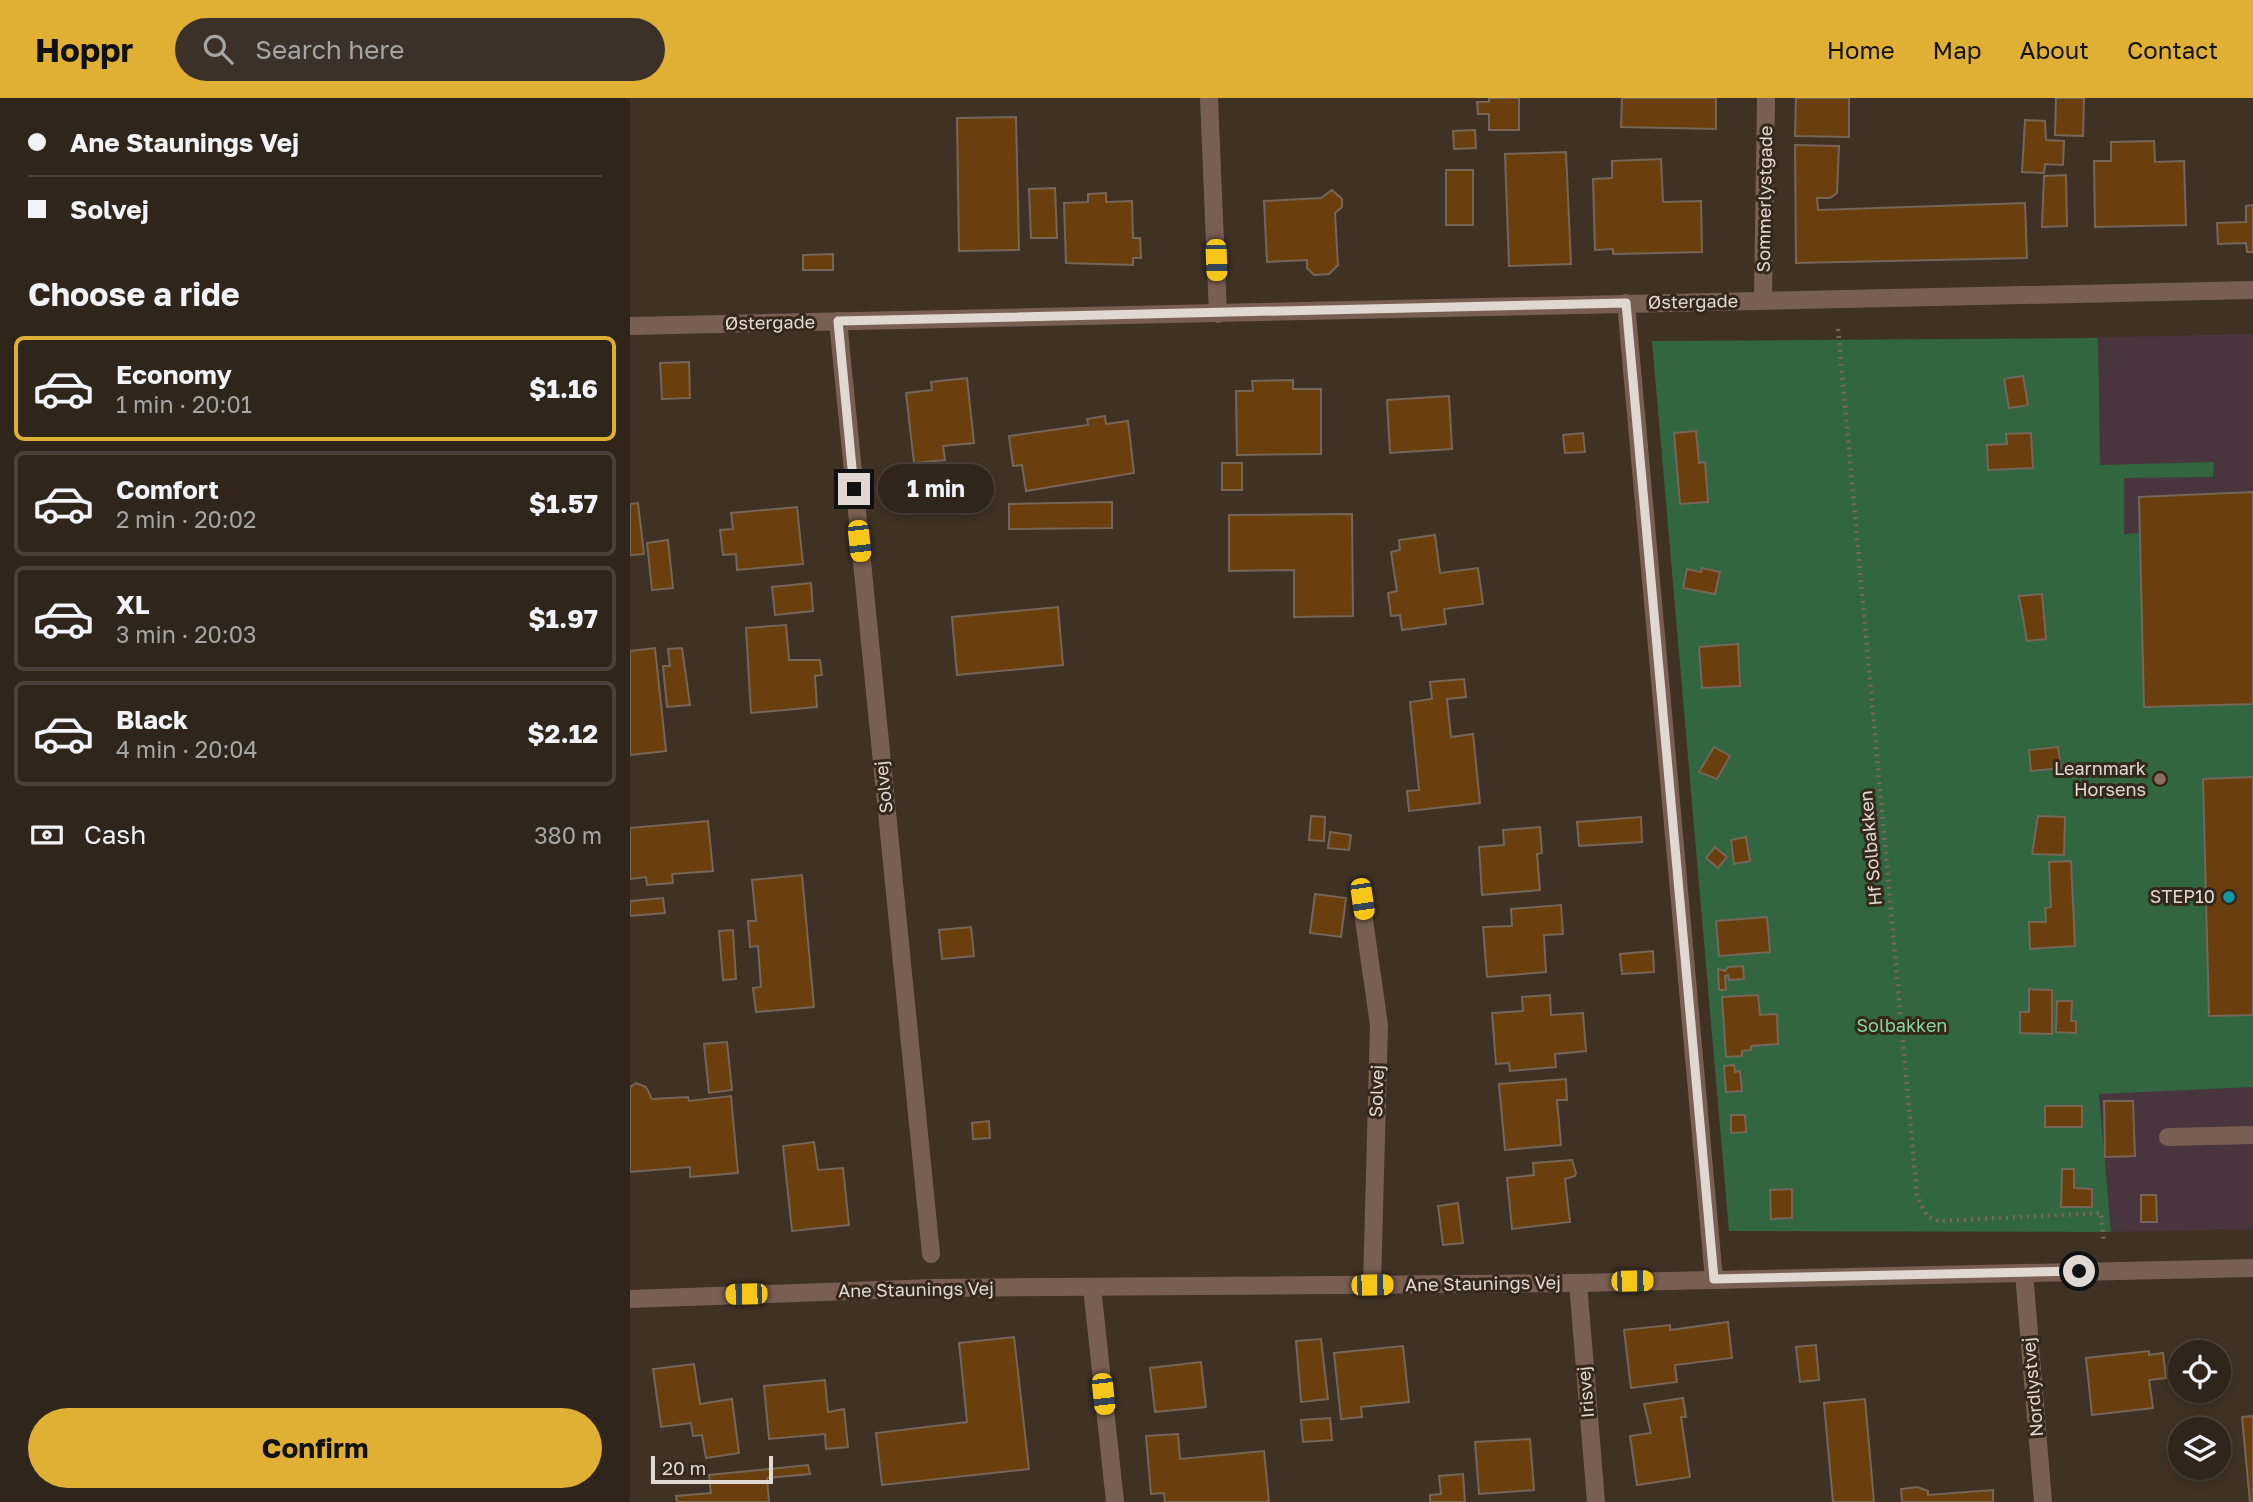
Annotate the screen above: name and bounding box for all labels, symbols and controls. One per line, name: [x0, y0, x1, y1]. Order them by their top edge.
search box: [175, 18, 665, 81]
text: Hoppr: [35, 30, 133, 69]
icon: search: [199, 30, 237, 68]
text: Search here: [255, 34, 404, 65]
text: Home: [1827, 35, 1895, 64]
text: Map: [1933, 35, 1982, 64]
text: About: [2020, 35, 2089, 64]
text: Contact: [2127, 35, 2218, 64]
street label: Sommerlystgade: [1752, 125, 1776, 272]
text: Ane Staunings Vej: [70, 127, 299, 158]
text: Solvej: [70, 194, 149, 225]
car: [1205, 239, 1228, 281]
text: Choose a ride: [28, 275, 240, 313]
street label: Østergade: [1648, 289, 1738, 313]
street label: Østergade: [725, 310, 815, 334]
icon: car: [32, 357, 95, 420]
text: Economy: [116, 359, 232, 390]
text: $1.16: [529, 373, 598, 404]
text: 1 min · 20:01: [116, 390, 252, 418]
callout: 1 min: [878, 464, 994, 514]
icon: car: [32, 472, 95, 535]
route end: [838, 473, 870, 505]
text: Comfort: [116, 474, 219, 505]
text: 1 min: [907, 474, 965, 502]
text: $1.57: [529, 488, 598, 519]
text: 2 min · 20:02: [116, 505, 256, 533]
car: [847, 519, 872, 563]
icon: car: [32, 587, 95, 650]
text: XL: [116, 589, 150, 620]
text: $1.97: [528, 603, 598, 634]
text: 3 min · 20:03: [116, 620, 256, 648]
icon: car: [32, 702, 95, 765]
text: Black: [116, 704, 188, 735]
text: $2.12: [527, 718, 598, 749]
text: 4 min · 20:04: [116, 735, 258, 763]
place label: Learnmark Horsens: [2054, 757, 2146, 800]
street label: Solvej: [869, 760, 897, 814]
marker: Learnmark Horsens: [2152, 771, 2168, 787]
street label: Hf Solbakken: [1854, 790, 1886, 907]
icon: cash: [28, 816, 66, 854]
text: Cash: [84, 819, 146, 850]
text: 380 m: [534, 821, 602, 849]
car: [1349, 877, 1376, 921]
place label: STEP10: [2150, 885, 2215, 907]
marker: STEP10: [2221, 889, 2237, 905]
park label: Solbakken: [1857, 1014, 1947, 1036]
street label: Solvej: [1364, 1064, 1388, 1118]
route start: [2063, 1255, 2095, 1287]
car: [1611, 1270, 1654, 1292]
street label: Ane Staunings Vej: [1405, 1271, 1561, 1295]
car: [1351, 1274, 1394, 1296]
street label: Ane Staunings Vej: [838, 1277, 994, 1301]
car: [725, 1283, 768, 1305]
street label: Nordlystvej: [2017, 1336, 2047, 1438]
map controls: [2168, 1340, 2231, 1480]
button: locate: [2168, 1340, 2231, 1403]
street label: Irisvej: [1572, 1365, 1598, 1419]
car: [1091, 1372, 1116, 1416]
button: Confirm: [28, 1408, 602, 1488]
button: layers: [2168, 1417, 2231, 1480]
scale bar: [651, 1453, 774, 1485]
text: 20 m: [662, 1456, 706, 1479]

